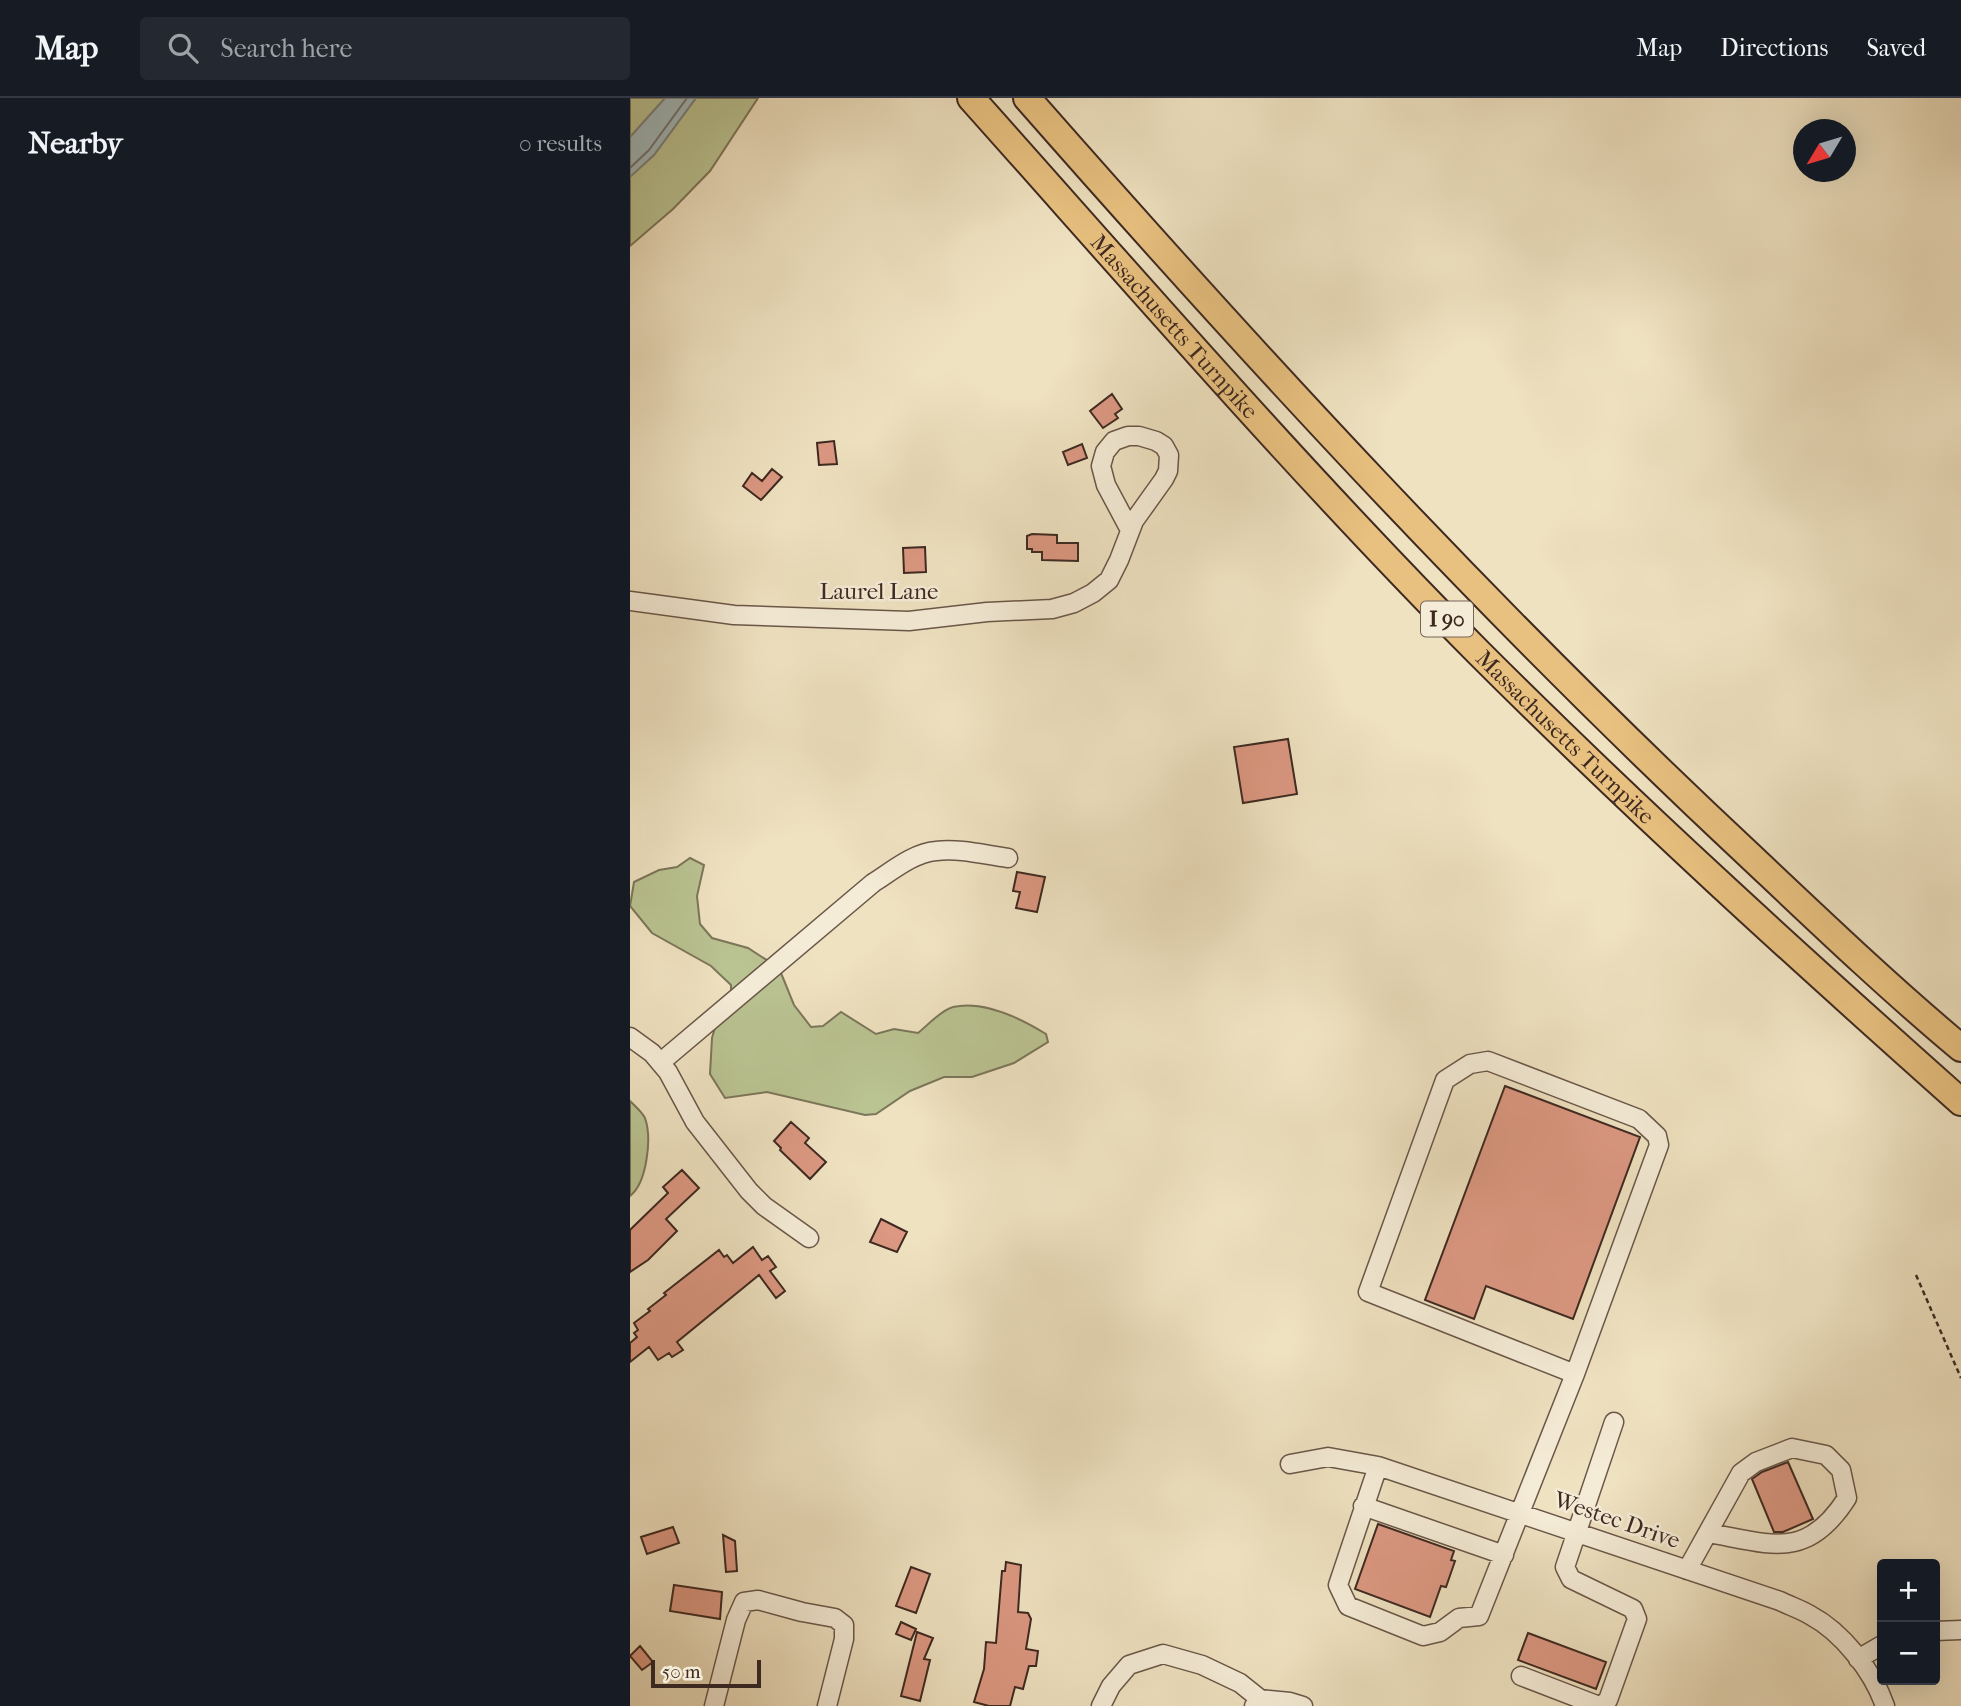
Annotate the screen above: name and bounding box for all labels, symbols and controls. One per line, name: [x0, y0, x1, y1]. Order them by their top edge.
search box: [140, 17, 630, 80]
text: Map: [35, 29, 98, 68]
icon: search: [164, 29, 202, 67]
text: Search here: [220, 33, 352, 64]
text: Map: [1636, 34, 1682, 62]
text: Directions: [1720, 34, 1828, 62]
text: Saved: [1866, 34, 1926, 62]
north arrow: [1793, 119, 1856, 182]
text: Nearby: [28, 126, 123, 161]
text: 0 results: [519, 130, 602, 157]
street label: Massachusetts Turnpike: [1085, 229, 1264, 424]
street label: Laurel Lane: [820, 578, 938, 605]
road number: I 90: [1421, 602, 1473, 636]
street label: Massachusetts Turnpike: [1471, 644, 1660, 829]
street label: Westec Drive: [1549, 1485, 1684, 1554]
map controls: [1877, 1559, 1940, 1685]
button: +: [1877, 1559, 1940, 1622]
button: −: [1877, 1622, 1940, 1685]
scale bar: [651, 1657, 761, 1689]
text: 50 m: [662, 1661, 701, 1683]

